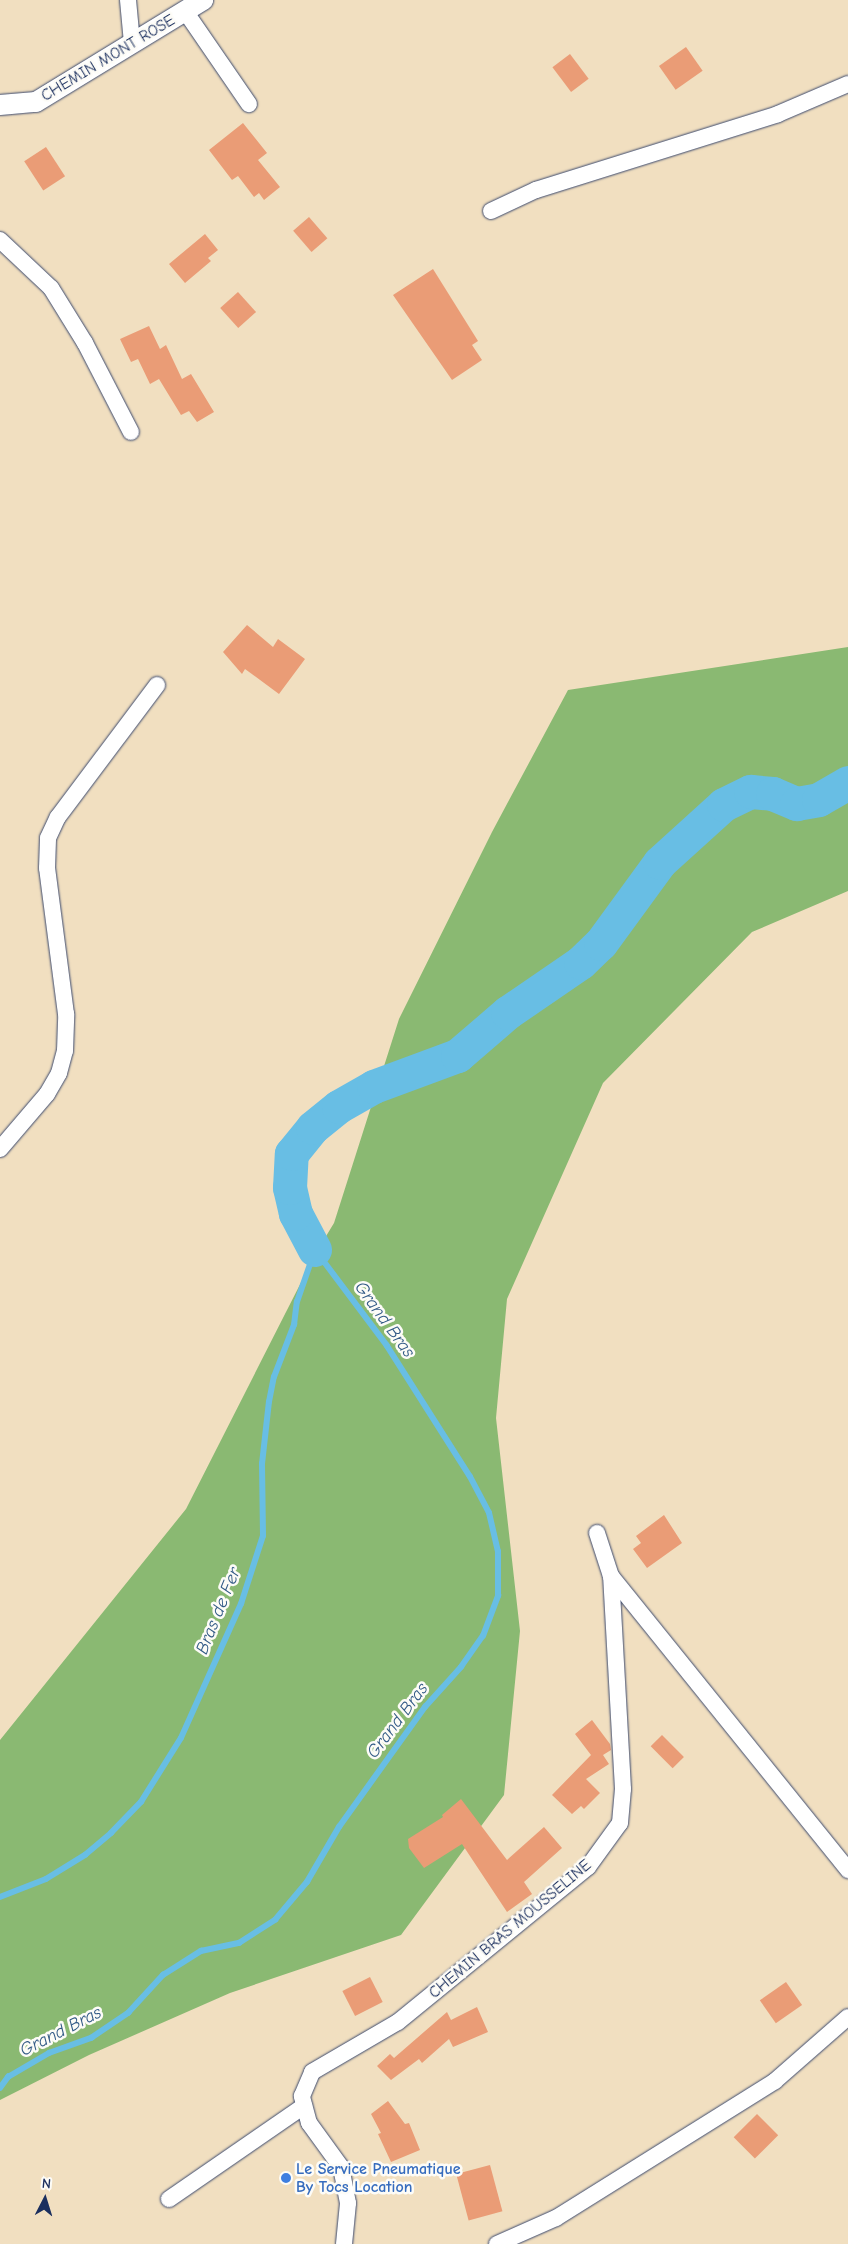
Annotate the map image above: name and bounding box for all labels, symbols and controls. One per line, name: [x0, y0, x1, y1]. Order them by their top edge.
street label: CHEMIN MONT ROSE: [38, 10, 178, 106]
water label: Grand Bras: [349, 1278, 419, 1362]
water label: Bras de Fer: [192, 1564, 246, 1658]
water label: Grand Bras: [363, 1679, 433, 1763]
street label: CHEMIN BRAS MOUSSELINE: [425, 1855, 595, 2003]
water label: Grand Bras: [17, 2002, 105, 2062]
place label: Le Service Pneumatique By Tocs Location: [296, 2159, 461, 2197]
marker: Le Service Pneumatique By Tocs Location: [280, 2172, 292, 2184]
north arrow: [20, 2174, 70, 2224]
text: N: [41, 2175, 52, 2192]

